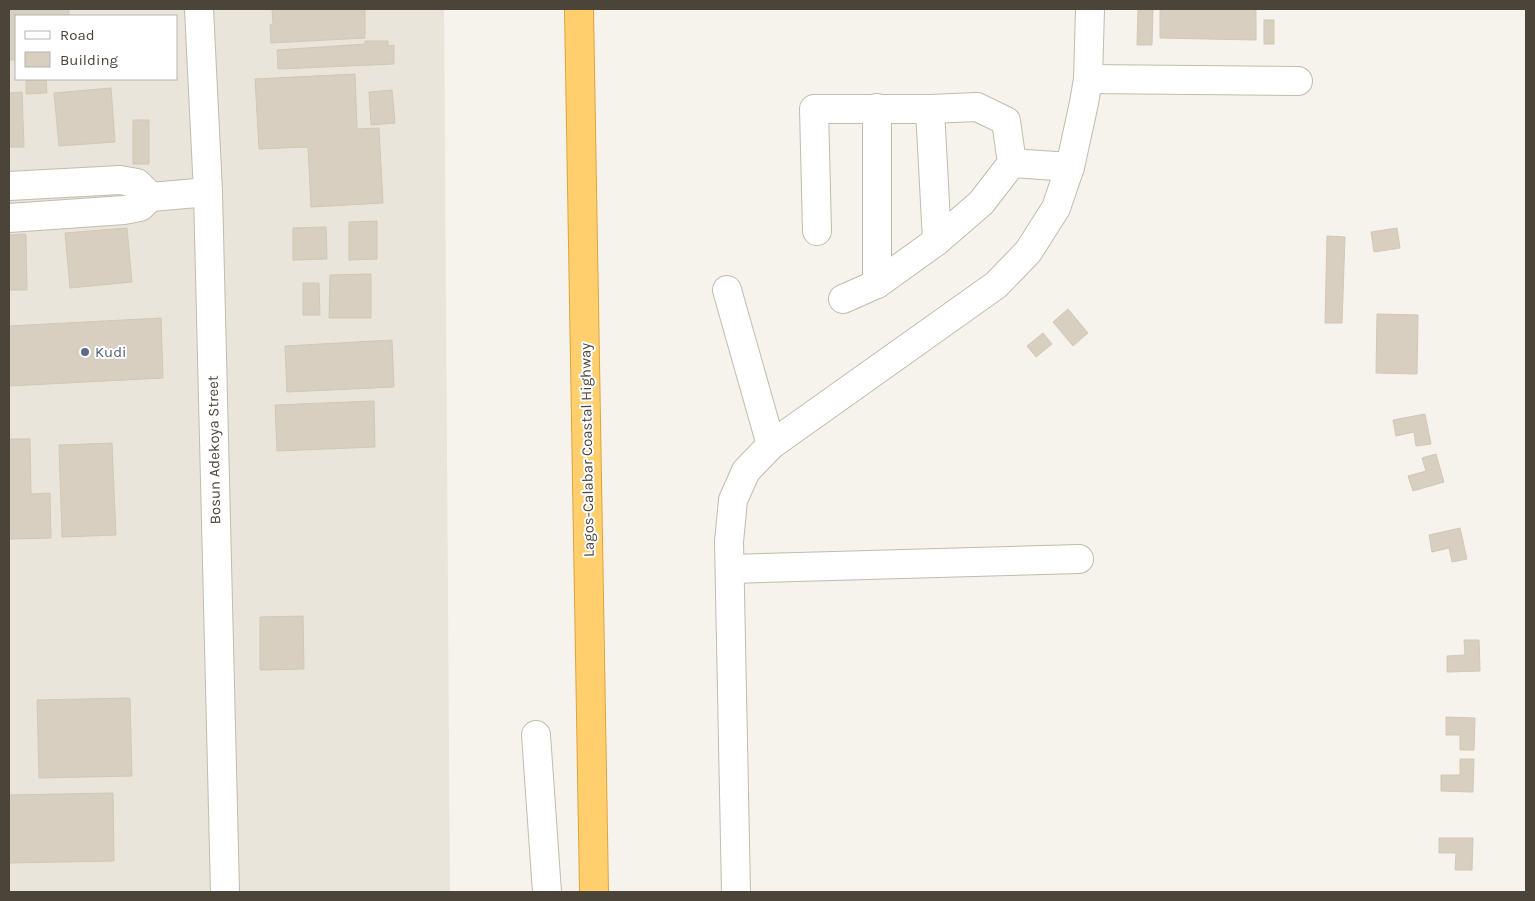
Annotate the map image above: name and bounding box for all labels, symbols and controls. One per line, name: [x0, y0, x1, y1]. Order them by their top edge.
legend: [15, 15, 178, 80]
text: Road: [60, 26, 95, 44]
text: Building: [60, 51, 118, 69]
place label: Kudi: [95, 343, 127, 361]
street label: Lagos-Calabar Coastal Highway: [576, 343, 598, 557]
marker: Kudi: [79, 346, 91, 358]
street label: Bosun Adekoya Street: [204, 375, 224, 525]

